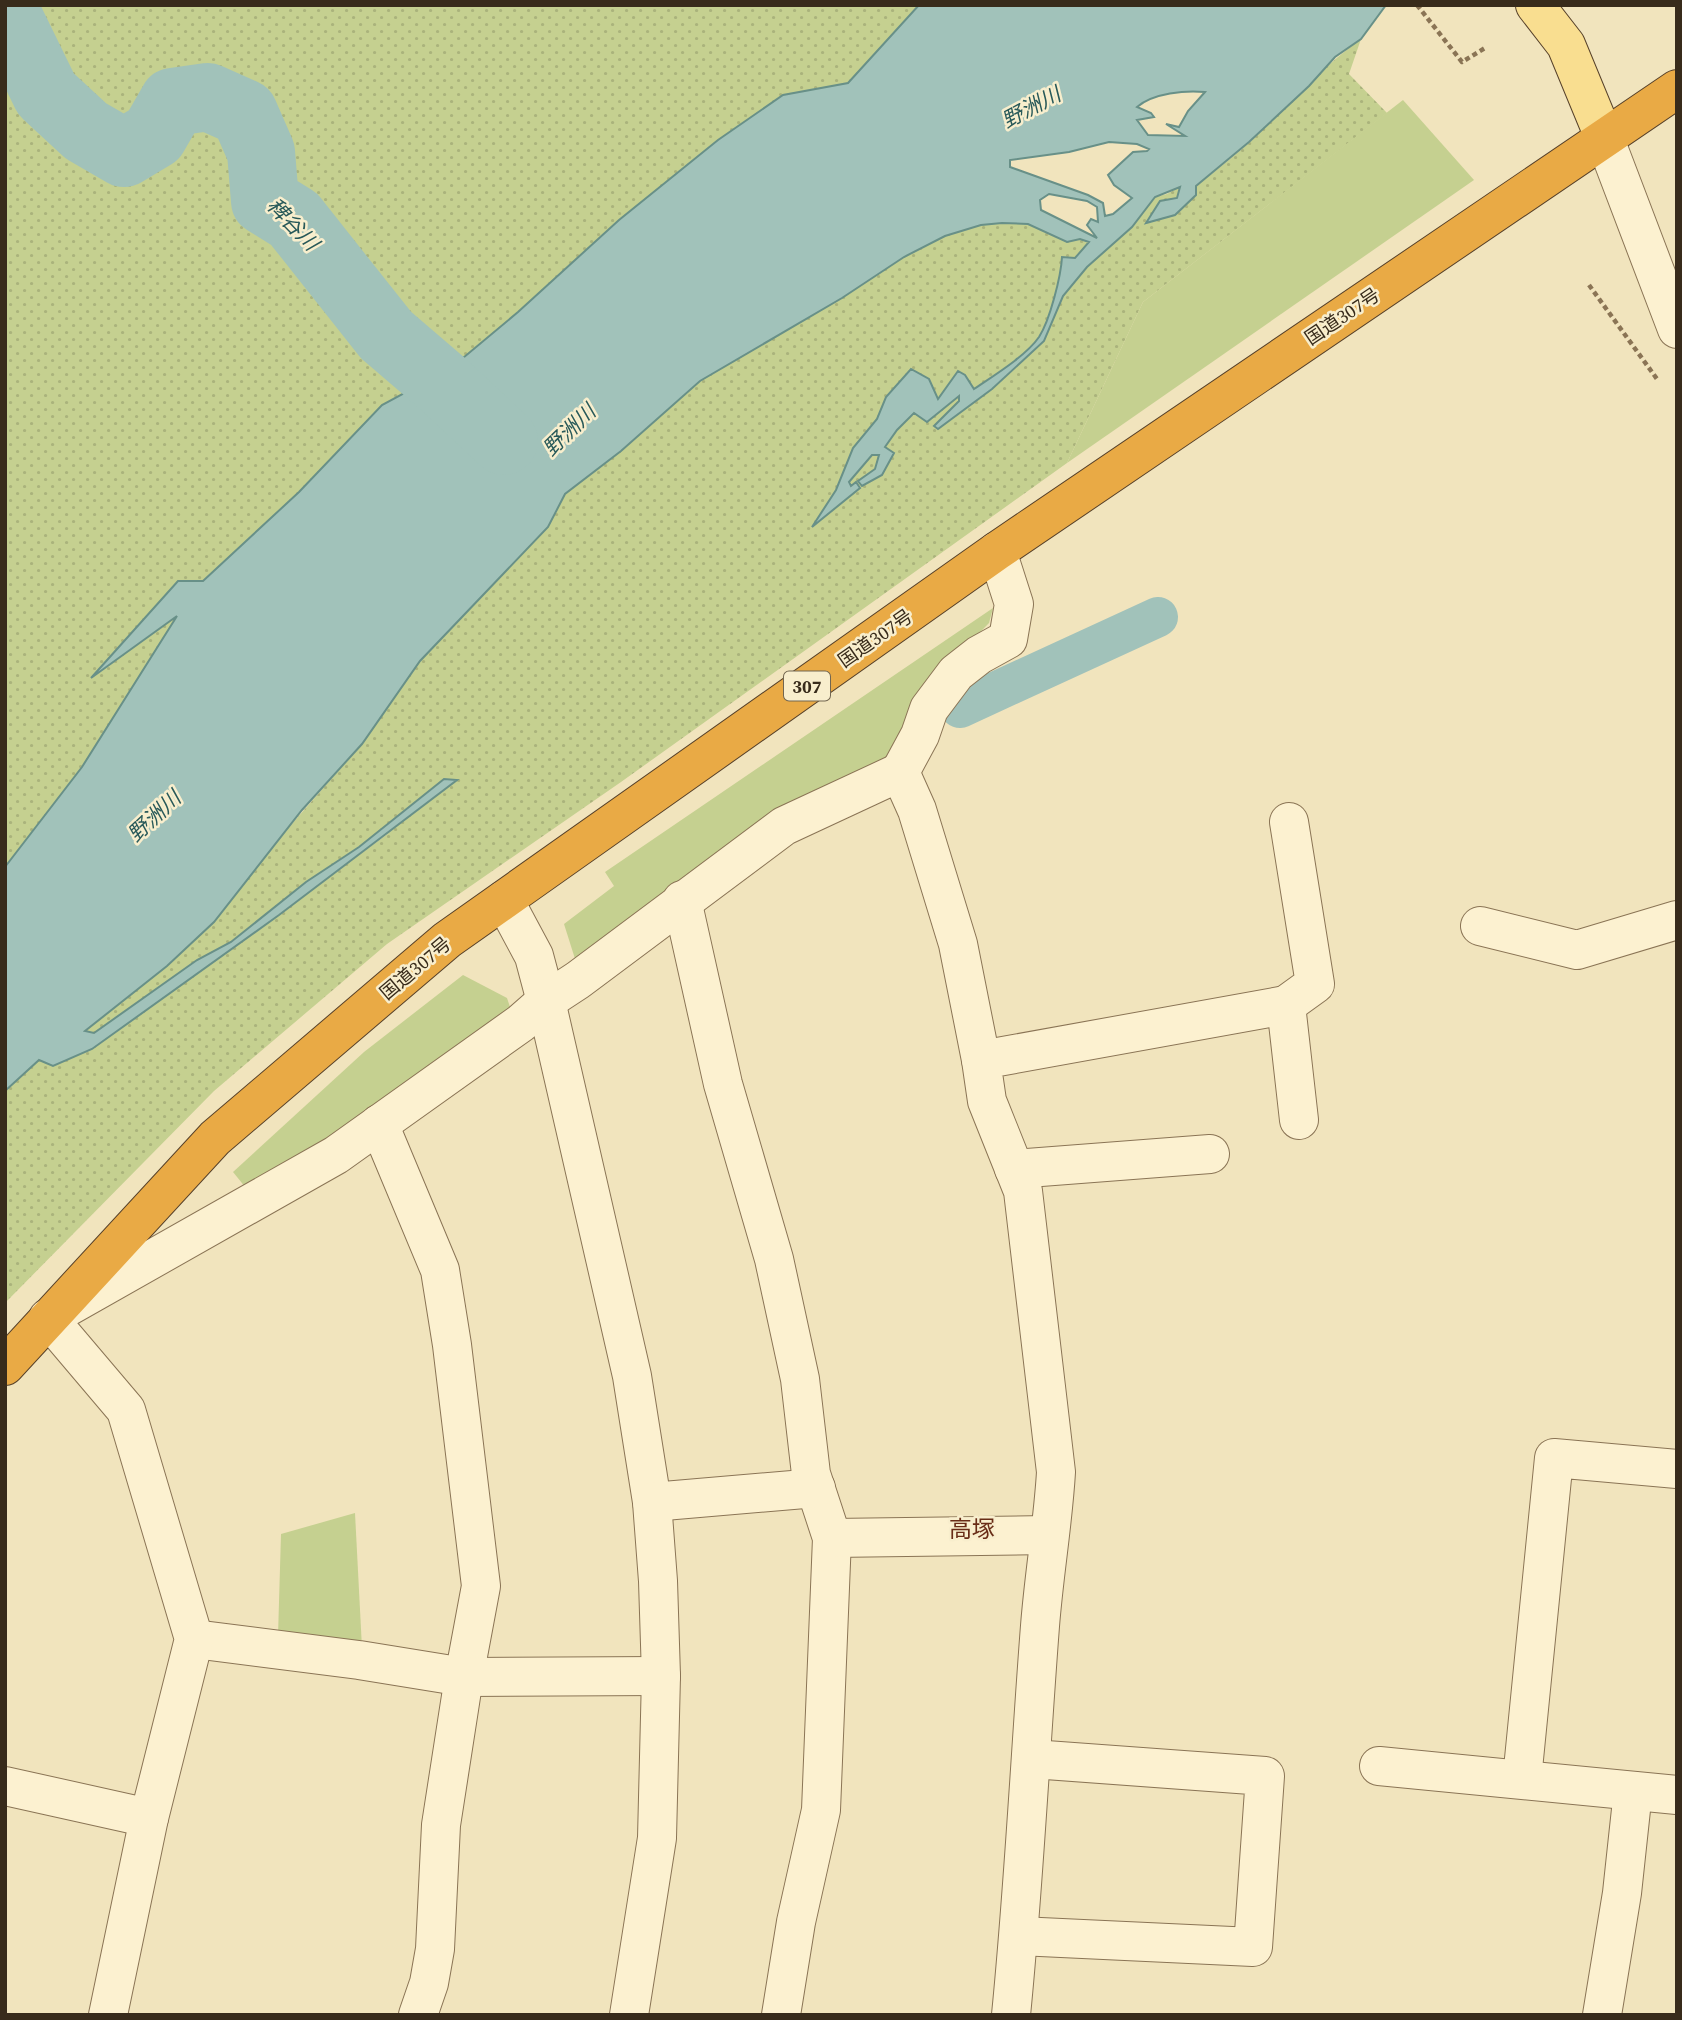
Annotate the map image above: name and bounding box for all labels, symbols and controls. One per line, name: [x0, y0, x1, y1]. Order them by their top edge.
water label: 野洲川: [996, 78, 1067, 135]
water label: 稗谷川: [261, 191, 327, 258]
street label: 国道307号: [1299, 281, 1385, 351]
water label: 野洲川: [536, 396, 603, 462]
street label: 国道307号: [833, 603, 917, 673]
road number: 307: [784, 672, 830, 700]
water label: 野洲川: [121, 783, 188, 848]
street label: 国道307号: [374, 931, 456, 1005]
district label: 高塚: [949, 1513, 995, 1545]

